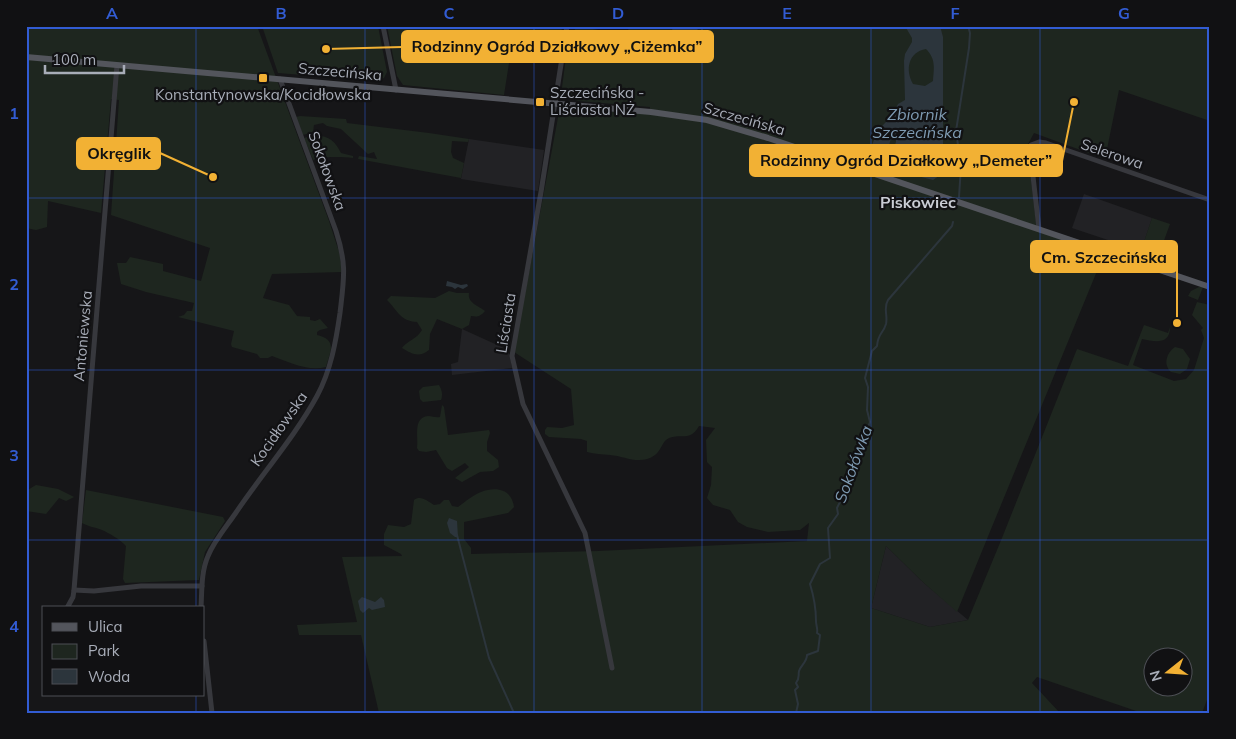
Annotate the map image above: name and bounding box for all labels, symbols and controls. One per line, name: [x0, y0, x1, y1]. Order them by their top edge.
text: A: [106, 3, 118, 23]
text: B: [275, 3, 287, 23]
text: C: [444, 3, 455, 23]
text: D: [612, 3, 624, 23]
text: E: [782, 3, 792, 23]
text: F: [950, 3, 960, 23]
text: G: [1118, 3, 1130, 23]
callout: Rodzinny Ogród Działkowy „Ciżemka”: [402, 31, 713, 62]
text: Rodzinny Ogród Działkowy „Ciżemka”: [412, 36, 702, 56]
scale bar: [45, 42, 124, 74]
text: 100 m: [52, 50, 96, 69]
street label: Szczecińska: [297, 58, 383, 85]
marker: Konstantynowska/Kocidłowska: [257, 72, 269, 84]
place label: Szczecińska - Liściasta NŻ: [550, 83, 644, 119]
place label: Konstantynowska/Kocidłowska: [155, 85, 371, 104]
marker: Szczecińska - Liściasta NŻ: [534, 96, 546, 108]
street label: Szczecińska: [701, 98, 787, 139]
text: 1: [9, 103, 19, 123]
water label: Zbiornik Szczecińska: [872, 104, 962, 142]
street label: Sokołowska: [304, 129, 351, 213]
street label: Selerowa: [1078, 134, 1146, 173]
callout: Okręglik: [77, 138, 160, 169]
text: Okręglik: [87, 143, 152, 163]
callout: Rodzinny Ogród Działkowy „Demeter”: [750, 145, 1062, 176]
text: Rodzinny Ogród Działkowy „Demeter”: [760, 150, 1052, 170]
district label: Piskowiec: [880, 192, 956, 212]
callout: Cm. Szczecińska: [1031, 241, 1177, 272]
text: Cm. Szczecińska: [1041, 247, 1167, 267]
text: 2: [9, 274, 19, 294]
street label: Antoniewska: [69, 290, 96, 382]
street label: Liściasta: [491, 291, 520, 354]
street label: Kocidłowska: [246, 388, 311, 470]
water label: Sokołówka: [830, 422, 876, 505]
text: 3: [9, 445, 19, 465]
legend: [42, 606, 205, 696]
text: 4: [9, 616, 19, 636]
text: Ulica: [88, 617, 122, 636]
text: Park: [88, 641, 120, 660]
north arrow: [1144, 646, 1194, 696]
text: Woda: [88, 667, 130, 686]
text: N: [1145, 668, 1166, 683]

